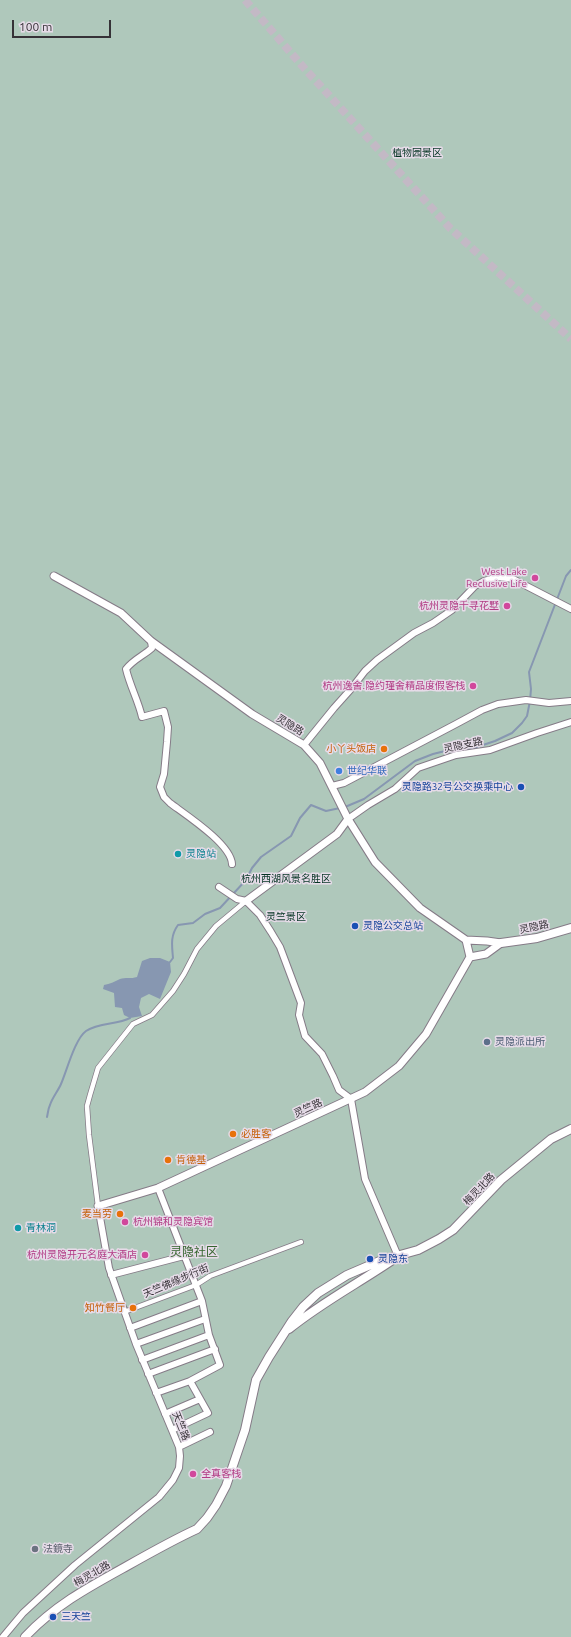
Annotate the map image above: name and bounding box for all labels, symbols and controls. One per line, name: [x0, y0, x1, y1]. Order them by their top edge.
scale bar: [14, 12, 113, 38]
text: 100 m: [19, 20, 52, 33]
park label: 植物园景区: [392, 147, 442, 159]
place label: West Lake Reclusive Life: [466, 566, 527, 590]
marker: West Lake Reclusive Life: [530, 573, 540, 583]
place label: 杭州灵隐千寻花墅: [419, 600, 499, 612]
marker: 杭州灵隐千寻花墅: [502, 601, 512, 611]
place label: 杭州逸舍.隐约瑾舍精品度假客栈: [323, 680, 465, 692]
marker: 杭州逸舍.隐约瑾舍精品度假客栈: [468, 681, 478, 691]
street label: 灵隐路: [274, 712, 306, 738]
street label: 灵隐支路: [442, 735, 484, 755]
place label: 小丫头饭店: [326, 743, 376, 755]
marker: 小丫头饭店: [379, 744, 389, 754]
place label: 世纪华联: [347, 765, 387, 777]
marker: 世纪华联: [334, 766, 344, 776]
place label: 灵隐路32号公交换乘中心: [402, 781, 513, 793]
marker: 灵隐路32号公交换乘中心: [516, 782, 526, 792]
place label: 灵隐站: [186, 848, 216, 860]
marker: 灵隐站: [173, 849, 183, 859]
park label: 杭州西湖风景名胜区: [241, 873, 331, 885]
park label: 灵竺景区: [266, 911, 306, 923]
street label: 灵隐路: [518, 918, 550, 936]
place label: 灵隐公交总站: [363, 920, 423, 932]
marker: 灵隐公交总站: [350, 921, 360, 931]
place label: 灵隐派出所: [495, 1036, 545, 1048]
marker: 灵隐派出所: [482, 1037, 492, 1047]
street label: 灵竺路: [292, 1096, 324, 1120]
place label: 必胜客: [241, 1128, 271, 1140]
marker: 必胜客: [228, 1129, 238, 1139]
place label: 肯德基: [176, 1154, 206, 1166]
marker: 肯德基: [163, 1155, 173, 1165]
street label: 梅灵北路: [461, 1170, 497, 1208]
place label: 麦当劳: [82, 1208, 112, 1220]
marker: 麦当劳: [115, 1209, 125, 1219]
place label: 杭州锦和灵隐宾馆: [133, 1216, 213, 1228]
marker: 杭州锦和灵隐宾馆: [120, 1217, 130, 1227]
place label: 青林洞: [26, 1222, 56, 1234]
marker: 青林洞: [13, 1223, 23, 1233]
district label: 灵隐社区: [170, 1245, 218, 1259]
place label: 杭州灵隐开元名庭大酒店: [27, 1249, 137, 1261]
marker: 杭州灵隐开元名庭大酒店: [140, 1250, 150, 1260]
place label: 灵隐东: [378, 1253, 408, 1265]
marker: 灵隐东: [365, 1254, 375, 1264]
street label: 天竺佛缘步行街: [141, 1262, 211, 1300]
place label: 知竹餐厅: [85, 1302, 125, 1314]
marker: 知竹餐厅: [128, 1303, 138, 1313]
street label: 天竺路: [170, 1410, 192, 1442]
place label: 全真客栈: [201, 1468, 241, 1480]
marker: 全真客栈: [188, 1469, 198, 1479]
place label: 法鏡寺: [43, 1543, 73, 1555]
marker: 法鏡寺: [30, 1544, 40, 1554]
street label: 梅灵北路: [72, 1559, 112, 1589]
place label: 三天竺: [61, 1611, 91, 1623]
marker: 三天竺: [48, 1612, 58, 1622]

